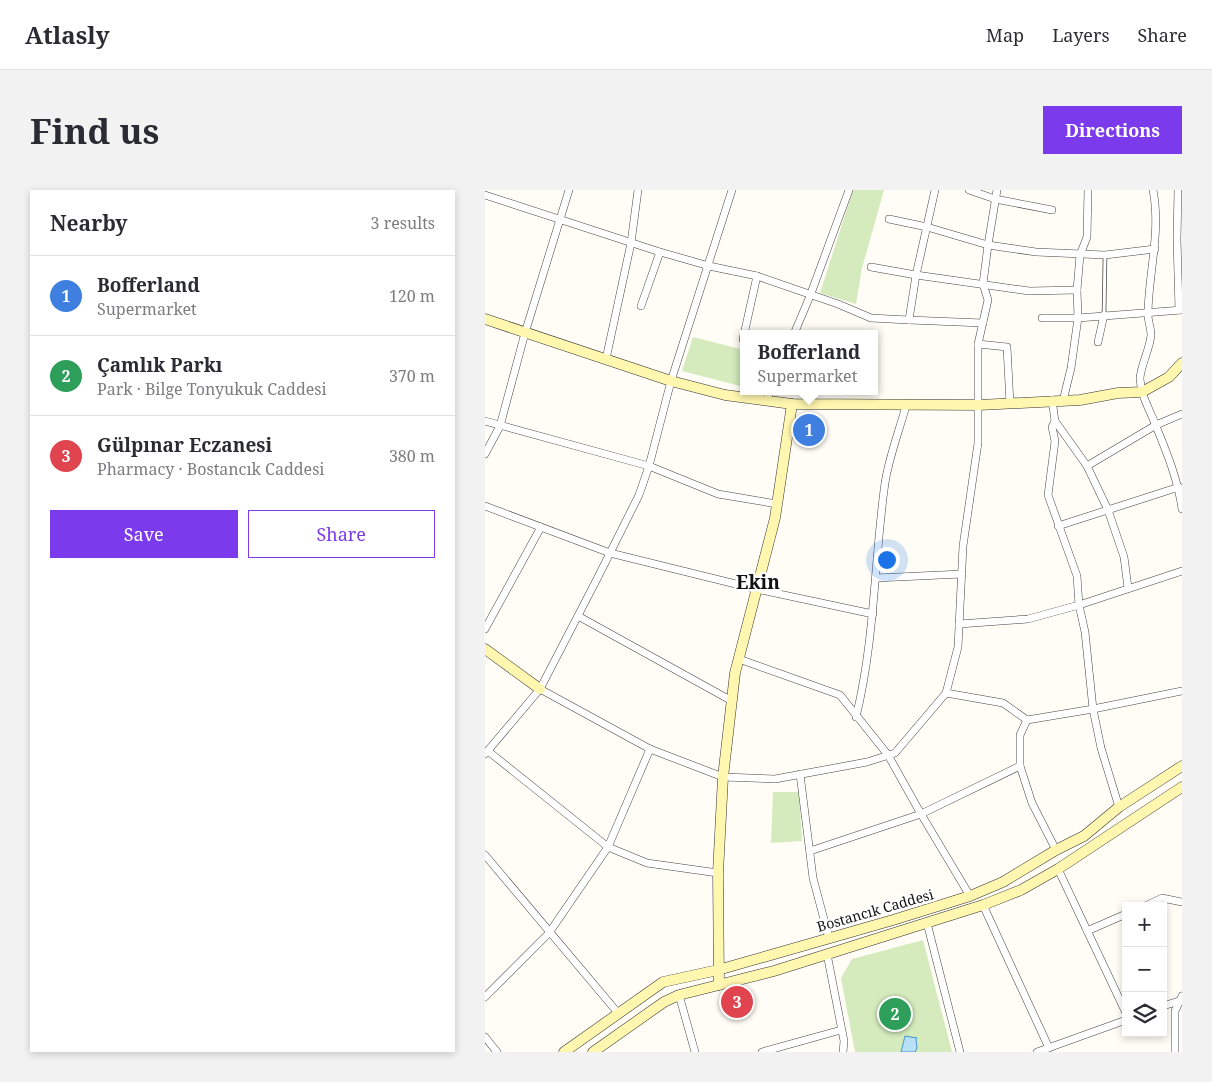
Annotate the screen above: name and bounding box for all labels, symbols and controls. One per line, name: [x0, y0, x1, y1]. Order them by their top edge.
text: Atlasly: [25, 18, 110, 51]
text: Map: [986, 23, 1024, 47]
text: Layers: [1052, 23, 1110, 47]
text: Share: [1138, 23, 1187, 47]
button: Directions: [1043, 106, 1182, 154]
text: Find us: [30, 107, 159, 154]
text: Nearby: [50, 209, 128, 237]
text: 3 results: [371, 212, 435, 234]
text: Bofferland: [97, 272, 200, 298]
text: 1: [61, 285, 71, 307]
text: 120 m: [389, 285, 435, 307]
text: Supermarket: [97, 298, 197, 320]
popup: [740, 330, 878, 395]
text: Bofferland: [758, 339, 860, 365]
text: Çamlık Parkı: [97, 352, 223, 378]
text: 2: [61, 365, 71, 387]
text: 370 m: [389, 365, 435, 387]
text: Supermarket: [758, 365, 857, 387]
text: Park · Bilge Tonyukuk Caddesi: [97, 378, 327, 400]
pin: 1: [793, 411, 825, 449]
text: Gülpınar Eczanesi: [97, 432, 272, 458]
text: 3: [61, 445, 71, 467]
text: 380 m: [389, 445, 435, 467]
text: Pharmacy · Bostancık Caddesi: [97, 458, 325, 480]
button: Save: [50, 510, 238, 558]
button: Share: [248, 510, 435, 558]
your location: [874, 547, 900, 573]
district label: Ekin: [736, 569, 780, 595]
street label: Bostancık Caddesi: [814, 884, 936, 936]
map controls: [1122, 902, 1167, 1037]
button: +: [1122, 902, 1167, 947]
button: −: [1122, 947, 1167, 992]
pin: 3: [721, 983, 753, 1021]
button: layers: [1122, 992, 1167, 1037]
pin: 2: [879, 995, 911, 1033]

